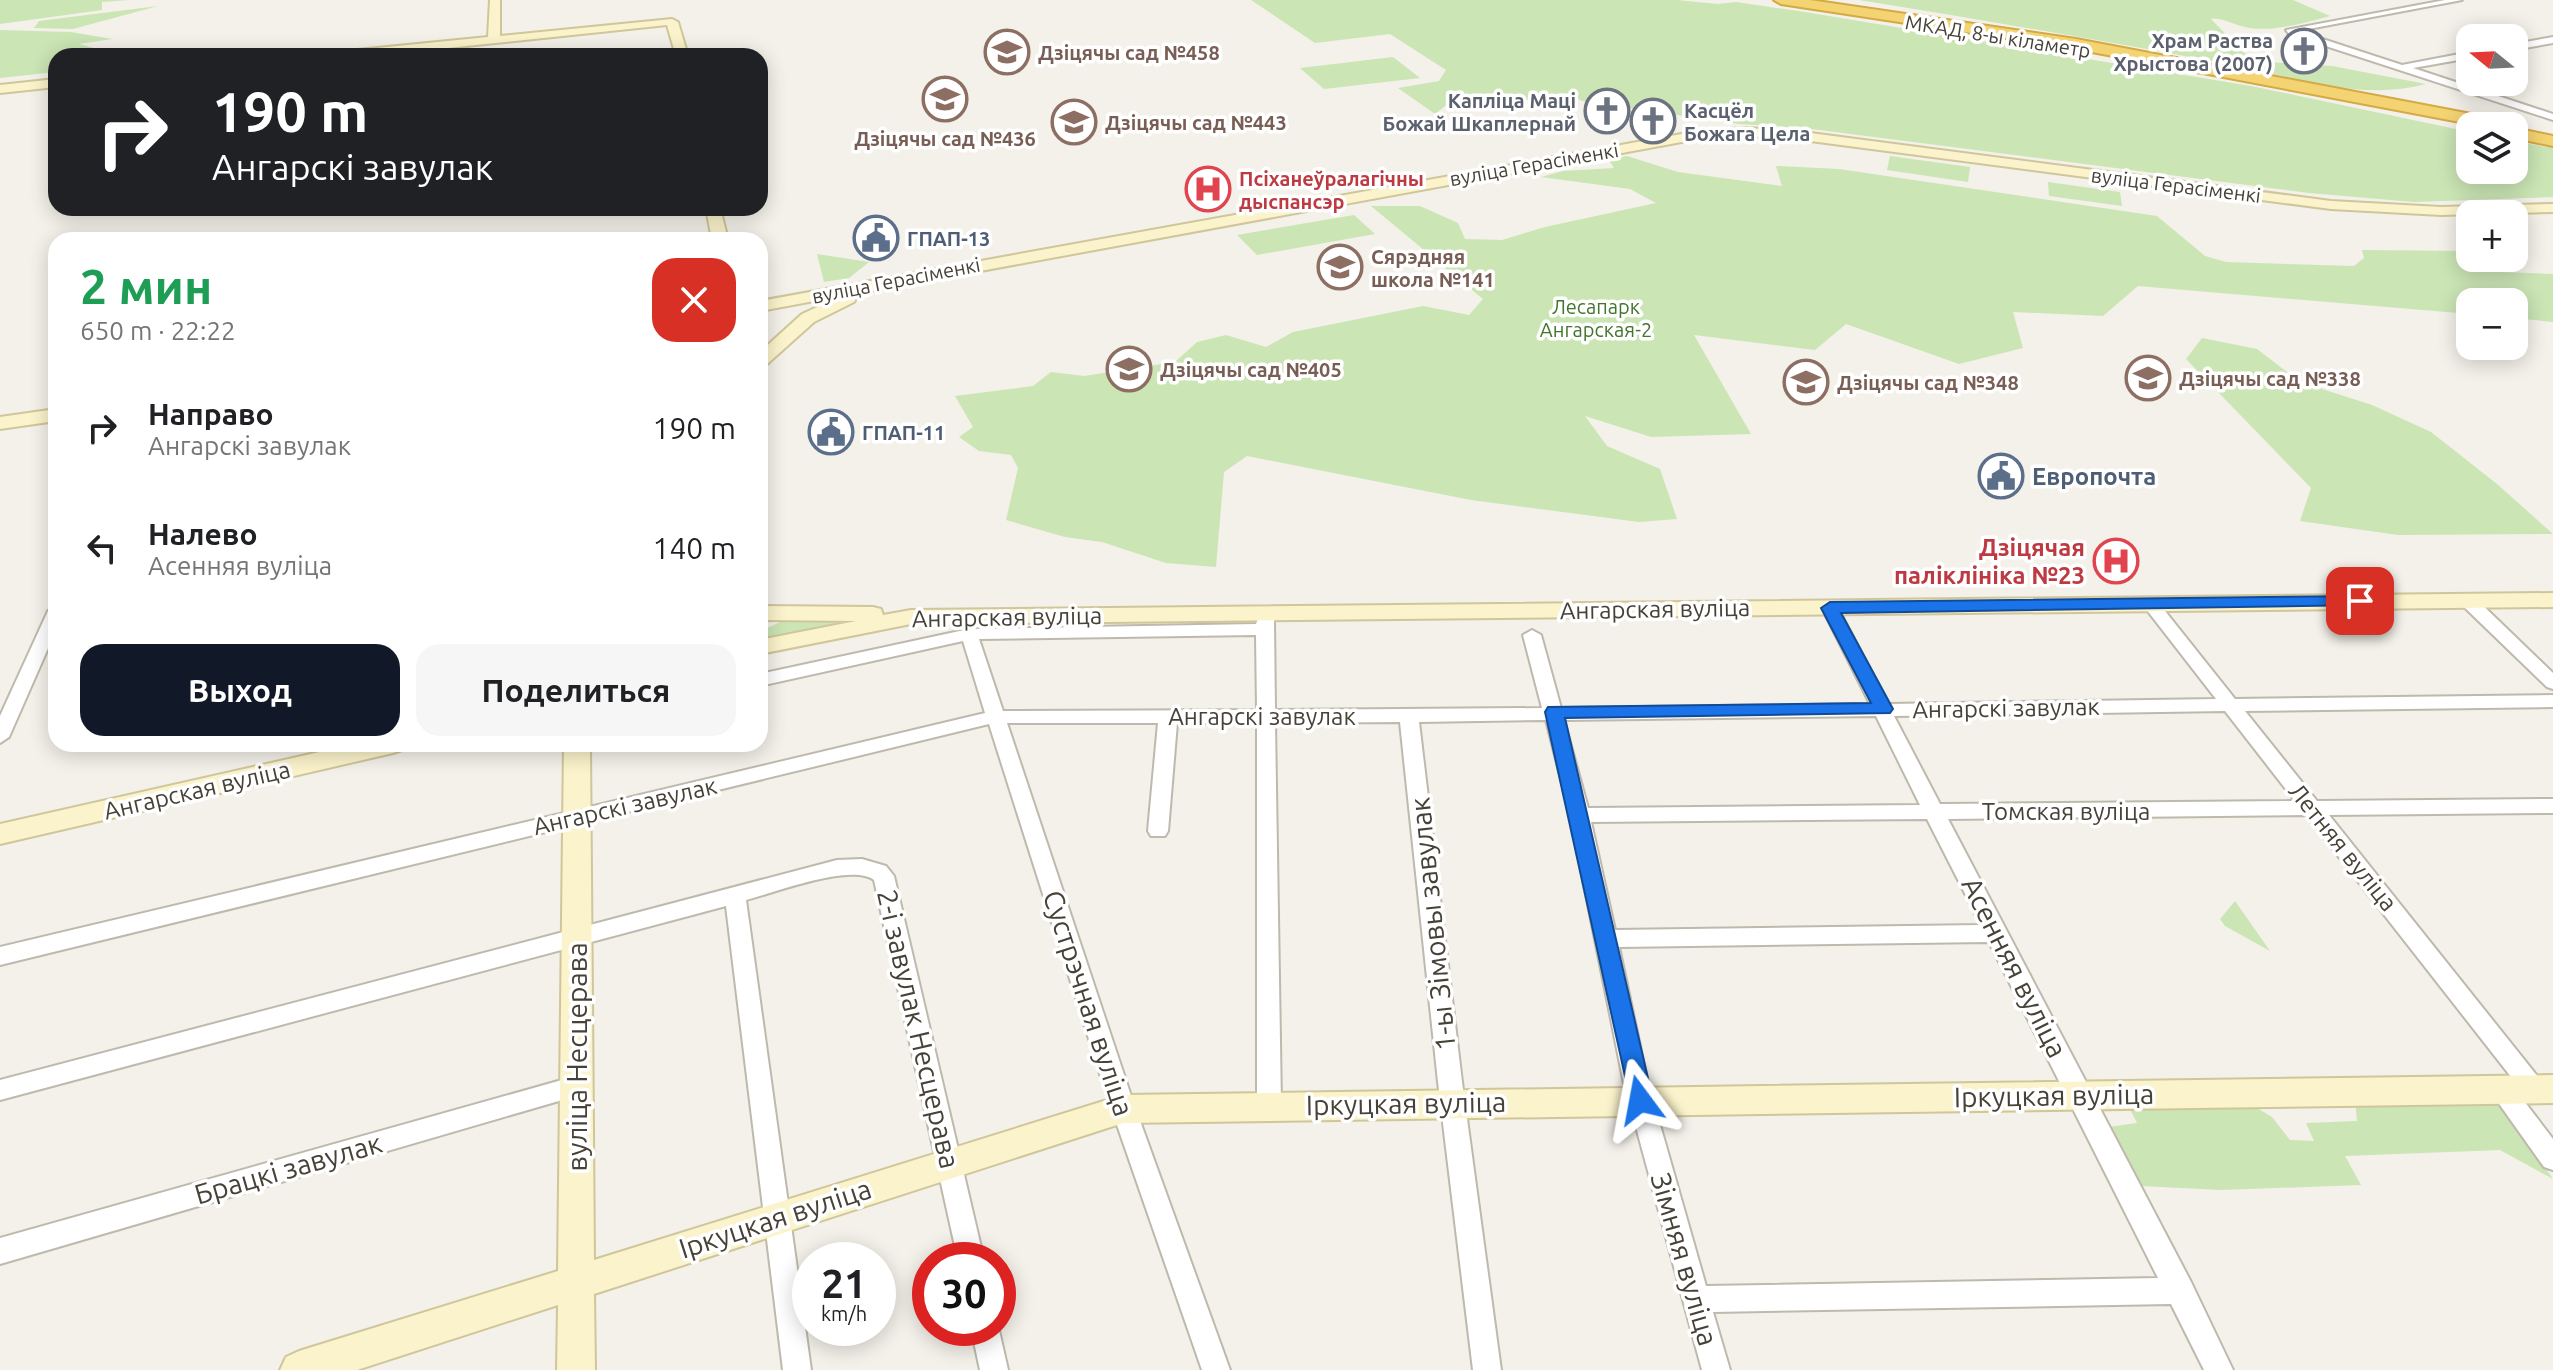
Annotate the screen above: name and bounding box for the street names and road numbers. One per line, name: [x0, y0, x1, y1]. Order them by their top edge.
street label: МКАД, 8-ы кіламетр: [1904, 10, 2092, 62]
street label: вуліца Герасіменкі: [1448, 138, 1620, 190]
street label: вуліца Герасіменкі: [2090, 163, 2262, 207]
street label: вуліца Герасіменкі: [810, 252, 982, 308]
street label: Ангарская вуліца: [1560, 594, 1750, 624]
street label: Ангарская вуліца: [912, 602, 1102, 632]
street label: Ангарскі завулак: [1912, 693, 2100, 723]
street label: Ангарскі завулак: [1168, 703, 1356, 730]
street label: Ангарская вуліца: [101, 755, 293, 825]
street label: Ангарскі завулак: [531, 772, 719, 840]
street label: Летняя вуліца: [2283, 778, 2403, 916]
street label: 1-ы Зімовы завулак: [1403, 796, 1461, 1052]
street label: Томская вуліца: [1982, 798, 2150, 825]
street label: Асенняя вуліца: [1956, 872, 2074, 1062]
street label: 2-і завулак Несцерава: [872, 886, 966, 1172]
street label: Сустрэчная вуліца: [1038, 886, 1140, 1120]
street label: вуліца Несцерава: [561, 942, 592, 1172]
street label: Іркуцкая вуліца: [1954, 1078, 2154, 1112]
street label: Іркуцкая вуліца: [1306, 1086, 1506, 1120]
street label: Брацкі завулак: [191, 1126, 385, 1210]
street label: Зімняя вуліца: [1646, 1169, 1724, 1349]
street label: Іркуцкая вуліца: [675, 1172, 875, 1264]

